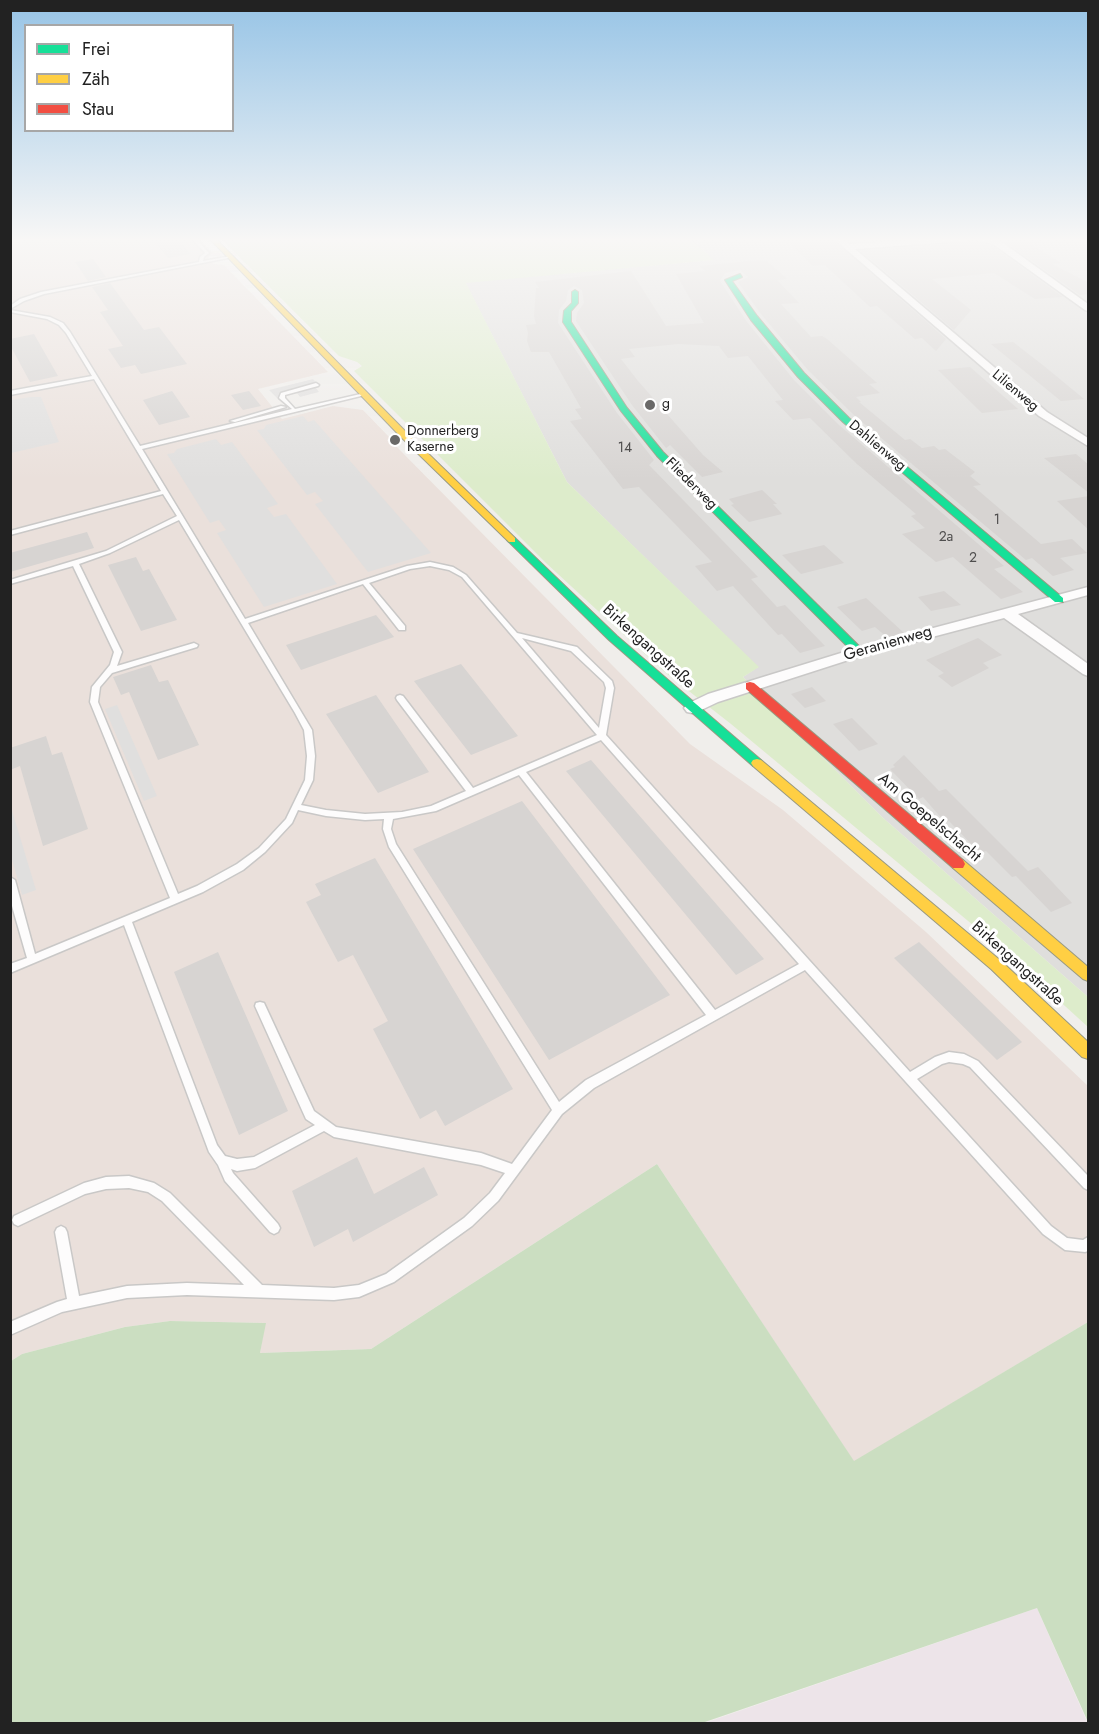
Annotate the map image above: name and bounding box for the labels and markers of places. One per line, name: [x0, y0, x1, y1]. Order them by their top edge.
place label: g: [662, 397, 670, 413]
marker: g: [643, 398, 657, 412]
place label: Donnerberg Kaserne: [407, 424, 479, 456]
marker: Donnerberg Kaserne: [388, 433, 402, 447]

